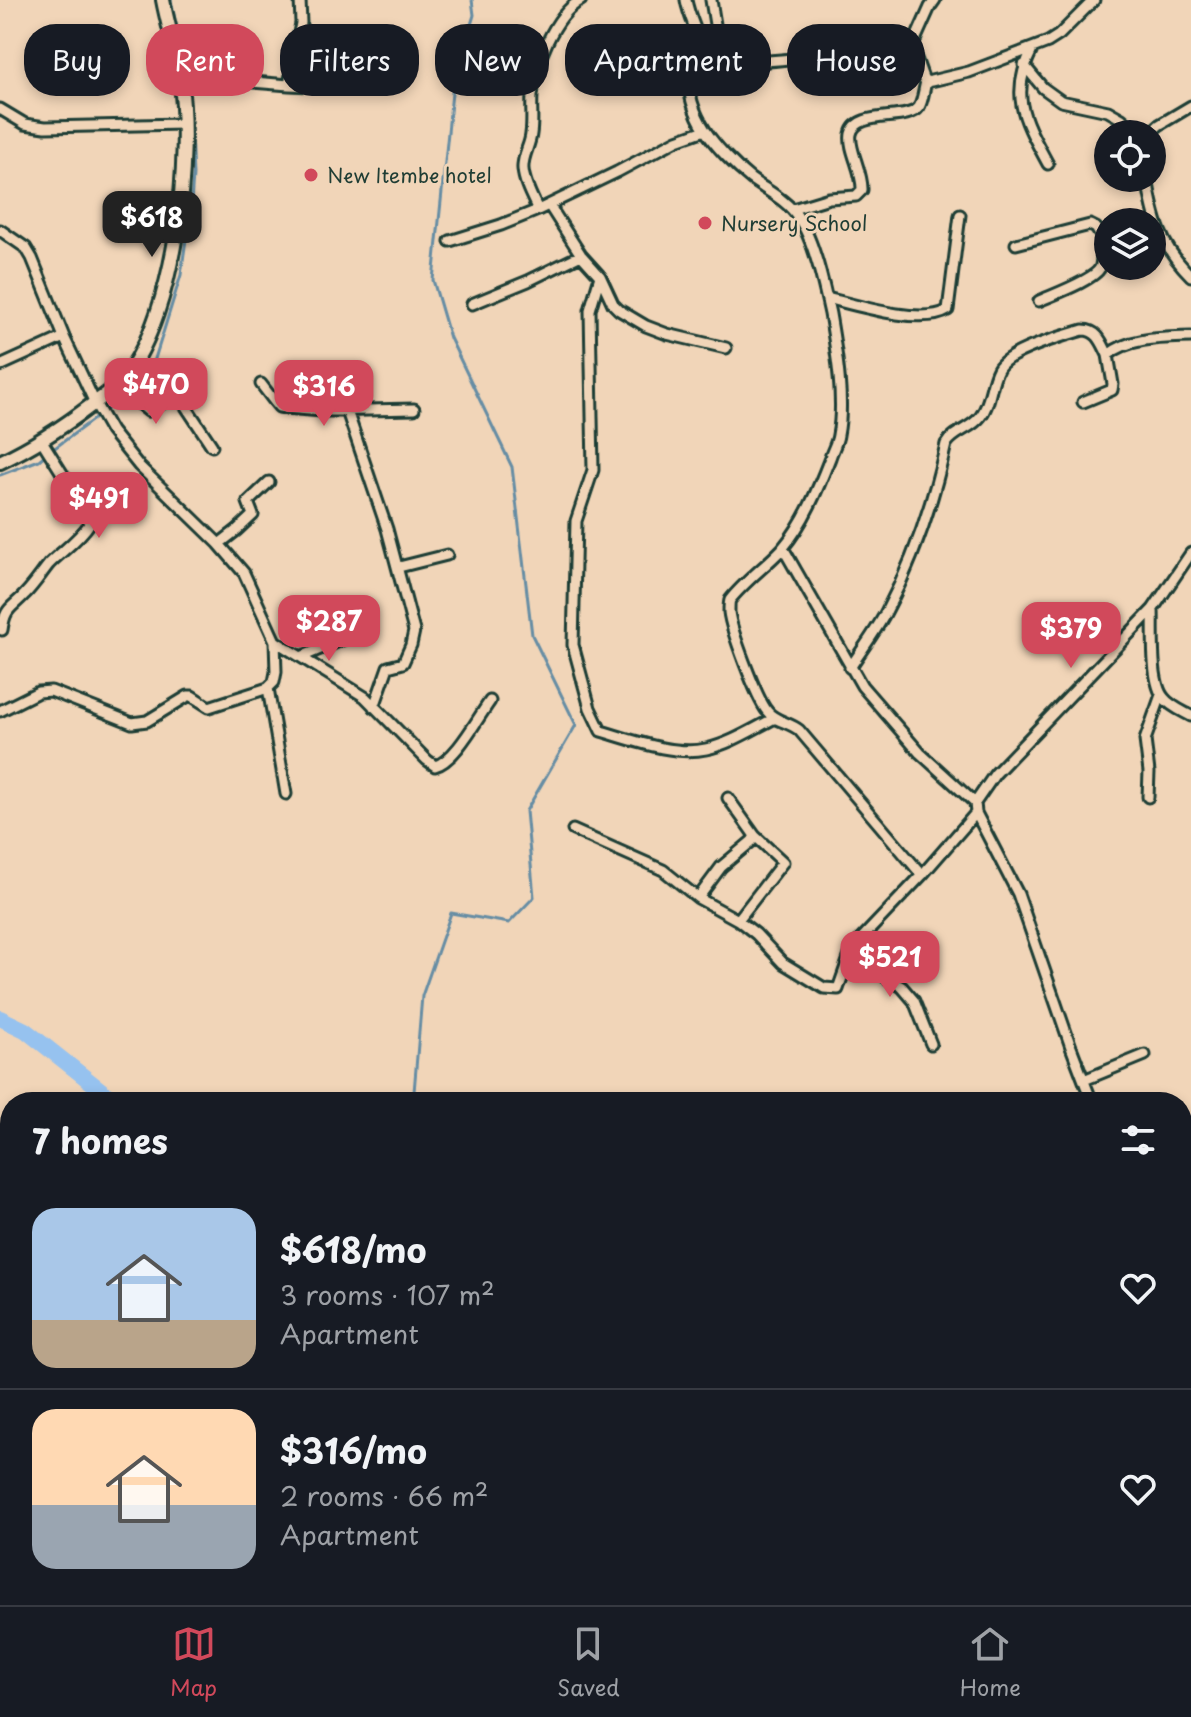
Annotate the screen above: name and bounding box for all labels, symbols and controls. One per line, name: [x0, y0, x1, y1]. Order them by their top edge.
chip: Buy: [24, 24, 130, 96]
chip: Rent: [146, 24, 264, 96]
chip: Filters: [280, 24, 419, 96]
chip: New: [435, 24, 549, 96]
chip: Apartment: [565, 24, 771, 96]
chip: House: [787, 24, 925, 96]
map controls: [1094, 120, 1166, 280]
button: locate: [1094, 120, 1166, 192]
place label: New Itembe hotel: [327, 160, 492, 190]
marker: New Itembe hotel: [302, 166, 320, 184]
pin: $618: [105, 191, 199, 259]
text: $618: [121, 197, 183, 236]
place label: Nursery School: [721, 208, 867, 238]
button: layers: [1094, 208, 1166, 280]
marker: Nursery School: [696, 214, 714, 232]
pin: $470: [109, 358, 203, 426]
pin: $316: [277, 360, 371, 428]
text: $470: [122, 364, 190, 403]
text: $316: [292, 366, 356, 405]
pin: $491: [52, 472, 146, 540]
text: $491: [69, 478, 129, 517]
pin: $287: [282, 595, 376, 663]
text: $287: [296, 601, 362, 640]
pin: $379: [1024, 602, 1118, 670]
text: $379: [1040, 608, 1102, 647]
pin: $521: [843, 931, 937, 999]
text: $521: [858, 937, 922, 976]
text: 7 homes: [32, 1114, 168, 1166]
icon: filters: [1116, 1118, 1160, 1162]
text: $618/mo: [280, 1223, 427, 1275]
icon: home: [96, 1240, 192, 1336]
icon: heart: [1116, 1266, 1160, 1310]
text: 3 rooms · 107 m²: [280, 1275, 495, 1314]
text: Apartment: [280, 1314, 419, 1353]
text: $316/mo: [280, 1424, 427, 1476]
icon: home: [96, 1441, 192, 1537]
icon: heart: [1116, 1467, 1160, 1511]
text: 2 rooms · 66 m²: [280, 1476, 489, 1515]
text: Apartment: [280, 1515, 419, 1554]
tab: Map: [170, 1622, 217, 1703]
tab: Saved: [557, 1622, 620, 1703]
tab: Home: [960, 1622, 1021, 1703]

